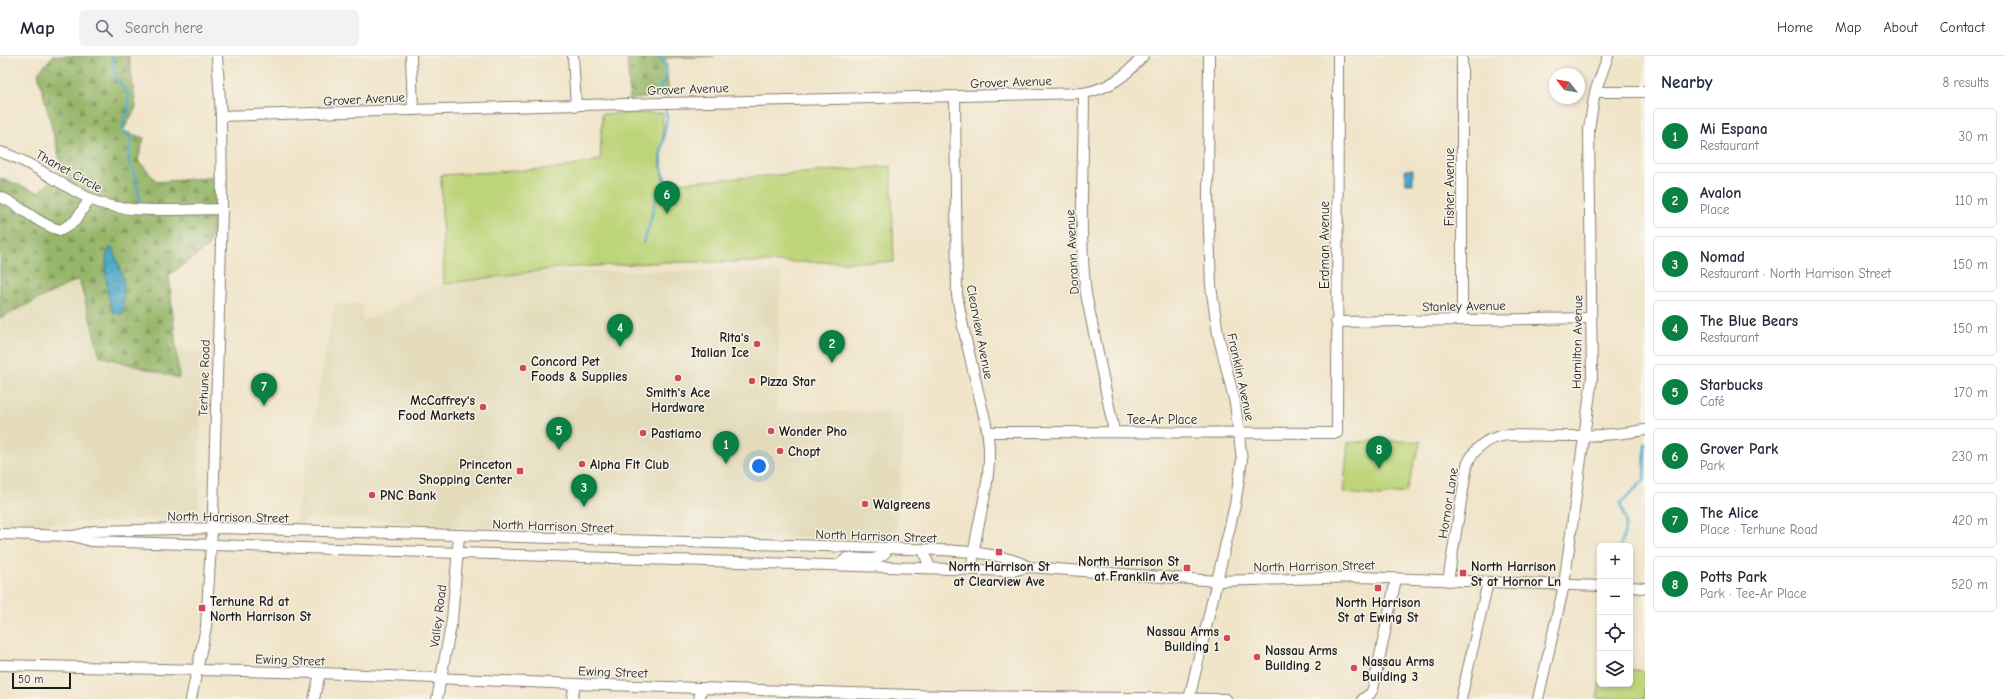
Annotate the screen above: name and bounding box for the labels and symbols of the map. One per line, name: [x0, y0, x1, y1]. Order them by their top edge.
north arrow: [1549, 68, 1585, 104]
street label: Grover Avenue: [970, 73, 1053, 91]
street label: Grover Avenue: [647, 80, 730, 98]
street label: Grover Avenue: [323, 89, 406, 109]
street label: Thanet Circle: [33, 147, 105, 196]
street label: Fisher Avenue: [1442, 147, 1457, 226]
pin: 6: [654, 181, 680, 214]
street label: Erdman Avenue: [1317, 200, 1332, 289]
street label: Dorann Avenue: [1062, 209, 1082, 295]
street label: Clearview Avenue: [963, 284, 997, 381]
street label: Hamilton Avenue: [1569, 294, 1585, 389]
street label: Stanley Avenue: [1422, 298, 1506, 314]
pin: 4: [607, 314, 633, 347]
place label: Rita's Italian Ice: [691, 330, 750, 360]
pin: 2: [819, 330, 845, 363]
street label: Franklin Avenue: [1224, 332, 1258, 423]
street label: Terhune Road: [195, 339, 213, 417]
marker: Rita's Italian Ice: [752, 339, 762, 349]
place label: Concord Pet Foods & Supplies: [531, 354, 628, 384]
marker: Concord Pet Foods & Supplies: [518, 363, 528, 373]
pin: 7: [251, 373, 277, 406]
marker: Smith's Ace Hardware: [673, 373, 683, 383]
place label: Pizza Star: [760, 374, 816, 389]
marker: Pizza Star: [747, 376, 757, 386]
place label: Smith's Ace Hardware: [646, 385, 711, 415]
place label: McCaffrey's Food Markets: [398, 393, 475, 423]
marker: McCaffrey's Food Markets: [478, 402, 488, 412]
street label: Tee-Ar Place: [1127, 412, 1198, 427]
pin: 5: [546, 417, 572, 450]
place label: Wonder Pho: [779, 424, 847, 439]
place label: Pastiamo: [651, 426, 702, 441]
marker: Wonder Pho: [766, 426, 776, 436]
marker: Pastiamo: [638, 428, 648, 438]
pin: 1: [713, 431, 739, 464]
pin: 8: [1366, 436, 1392, 469]
place label: Chopt: [788, 444, 821, 459]
marker: Chopt: [775, 446, 785, 456]
your location: [749, 456, 769, 476]
place label: Princeton Shopping Center: [419, 457, 513, 487]
place label: Alpha Fit Club: [590, 457, 669, 472]
marker: Alpha Fit Club: [577, 459, 587, 469]
marker: Princeton Shopping Center: [515, 466, 525, 476]
street label: Hornor Lane: [1435, 466, 1461, 540]
pin: 3: [571, 474, 597, 507]
place label: PNC Bank: [380, 488, 437, 503]
marker: PNC Bank: [367, 490, 377, 500]
place label: Walgreens: [873, 497, 931, 512]
marker: Walgreens: [860, 499, 870, 509]
street label: North Harrison Street: [167, 508, 290, 526]
street label: North Harrison Street: [492, 516, 615, 536]
street label: North Harrison Street: [815, 526, 938, 546]
marker: North Harrison St at Clearview Ave: [994, 547, 1004, 557]
place label: North Harrison St at Franklin Ave: [1078, 554, 1180, 584]
street label: North Harrison Street: [1253, 557, 1376, 575]
place label: North Harrison St at Clearview Ave: [948, 559, 1050, 589]
place label: North Harrison St at Hornor Ln: [1471, 559, 1561, 589]
marker: North Harrison St at Franklin Ave: [1182, 563, 1192, 573]
marker: North Harrison St at Hornor Ln: [1458, 568, 1468, 578]
marker: North Harrison St at Ewing St: [1373, 583, 1383, 593]
street label: Valley Road: [427, 584, 449, 648]
place label: Terhune Rd at North Harrison St: [210, 594, 312, 624]
place label: North Harrison St at Ewing St: [1335, 595, 1421, 625]
marker: Terhune Rd at North Harrison St: [197, 603, 207, 613]
place label: Nassau Arms Building 1: [1147, 624, 1219, 654]
marker: Nassau Arms Building 1: [1222, 633, 1232, 643]
place label: Nassau Arms Building 2: [1265, 643, 1338, 673]
street label: Ewing Street: [255, 651, 326, 669]
marker: Nassau Arms Building 2: [1252, 652, 1262, 662]
place label: Nassau Arms Building 3: [1362, 654, 1435, 684]
street label: Ewing Street: [578, 663, 649, 681]
marker: Nassau Arms Building 3: [1349, 663, 1359, 673]
scale bar: [12, 671, 71, 690]

